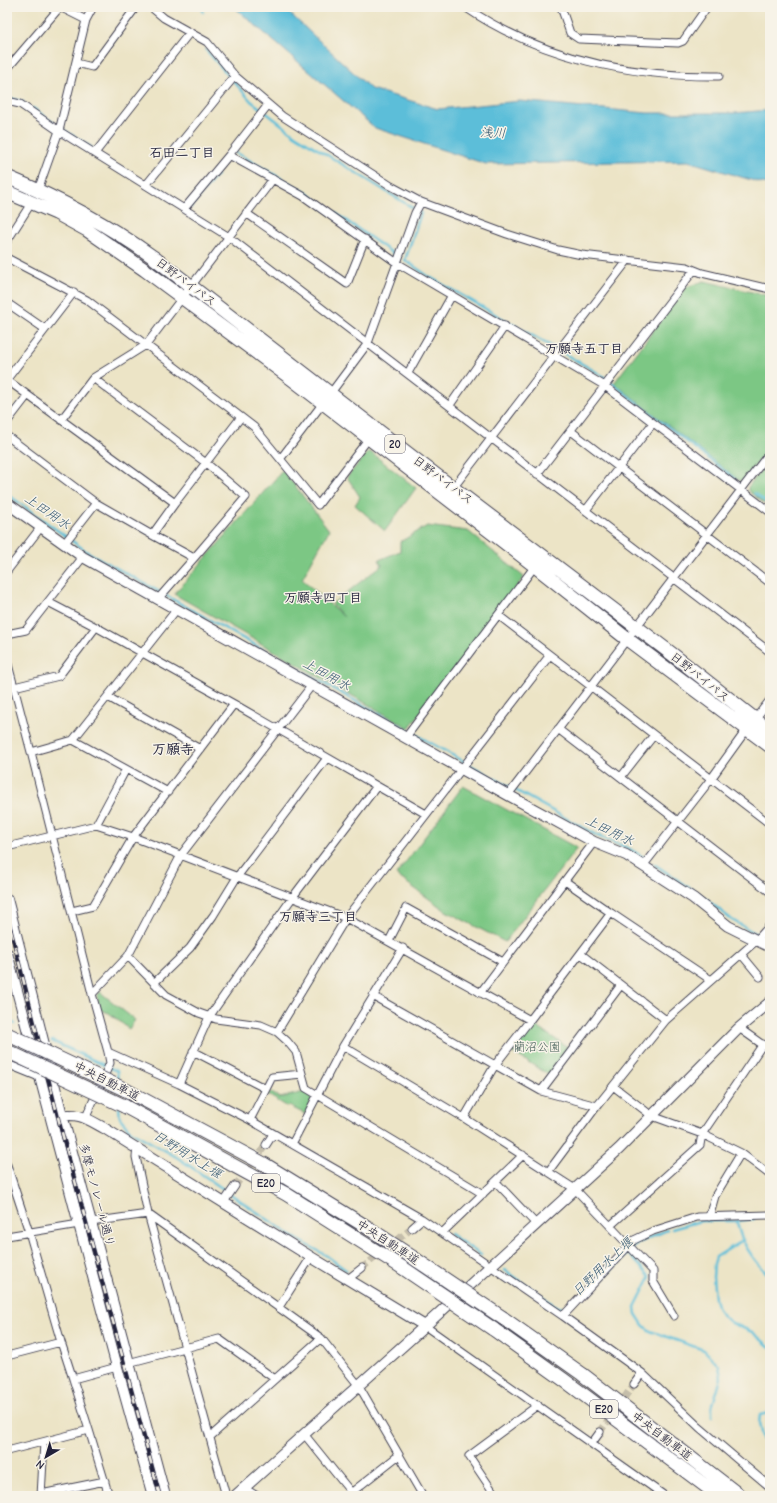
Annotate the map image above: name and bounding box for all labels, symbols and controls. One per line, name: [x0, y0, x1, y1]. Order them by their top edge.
water label: 浅川: [480, 125, 506, 140]
district label: 石田二丁目: [149, 145, 215, 160]
street label: 日野バイパス: [153, 255, 219, 309]
district label: 万願寺五丁目: [545, 341, 623, 356]
road number: 20: [385, 435, 405, 453]
street label: 日野バイパス: [410, 453, 476, 507]
water label: 上田用水: [22, 490, 73, 532]
district label: 万願寺四丁目: [284, 590, 362, 605]
street label: 日野バイパス: [668, 649, 732, 705]
water label: 上田用水: [300, 655, 353, 694]
district label: 万願寺: [152, 741, 194, 758]
water label: 上田用水: [583, 812, 636, 849]
district label: 万願寺三丁目: [279, 909, 357, 924]
park label: 藺沼公園: [513, 1040, 561, 1054]
street label: 中央自動車道: [72, 1058, 142, 1104]
water label: 日野用水上堰: [151, 1127, 226, 1183]
street label: 多摩モノレール通り: [76, 1141, 118, 1249]
road number: E20: [252, 1174, 280, 1192]
street label: 中央自動車道: [354, 1217, 422, 1267]
water label: 日野用水上堰: [569, 1232, 637, 1299]
road number: E20: [590, 1400, 618, 1418]
street label: 中央自動車道: [629, 1409, 695, 1463]
north arrow: [26, 1437, 66, 1477]
text: N: [33, 1457, 47, 1472]

